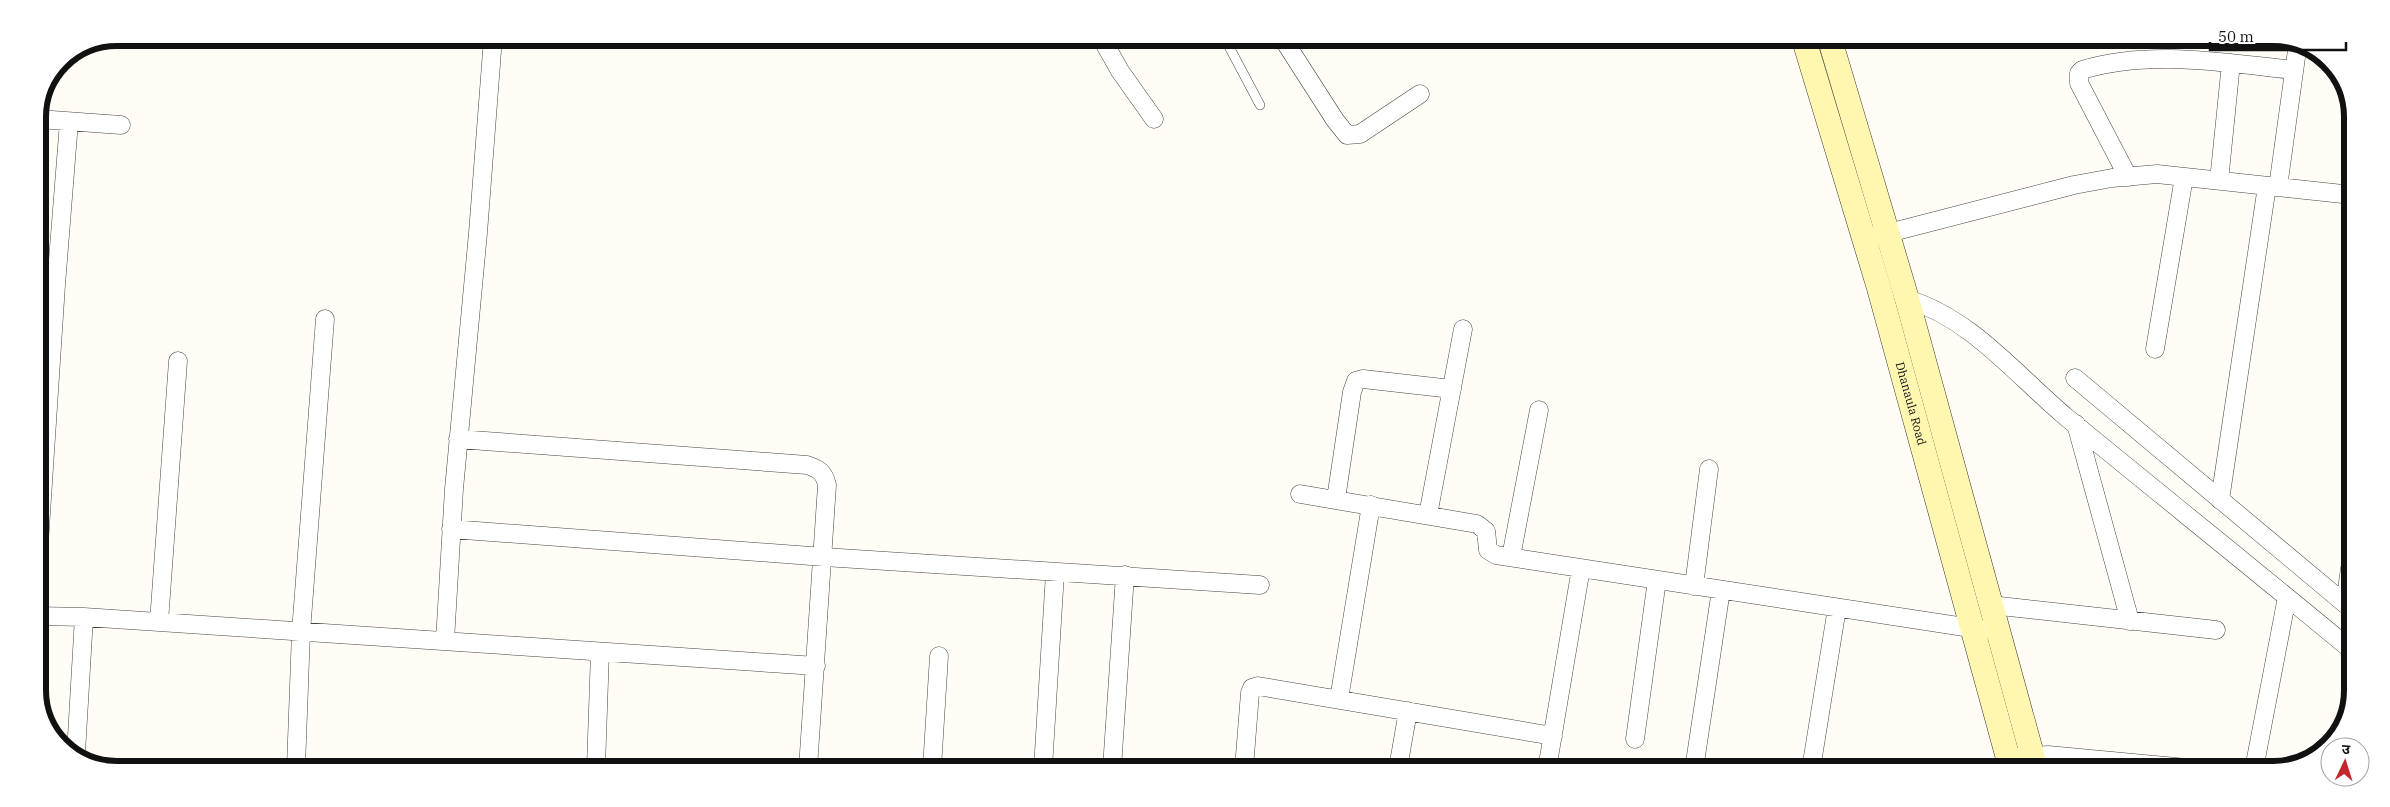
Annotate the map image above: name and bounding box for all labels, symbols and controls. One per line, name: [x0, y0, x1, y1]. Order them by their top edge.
scale bar: [2210, 20, 2346, 52]
text: 50 m: [2218, 27, 2254, 46]
street label: Dhanaula Road: [1893, 360, 1930, 447]
north arrow: [2320, 737, 2370, 787]
text: उ: [2341, 740, 2351, 758]

